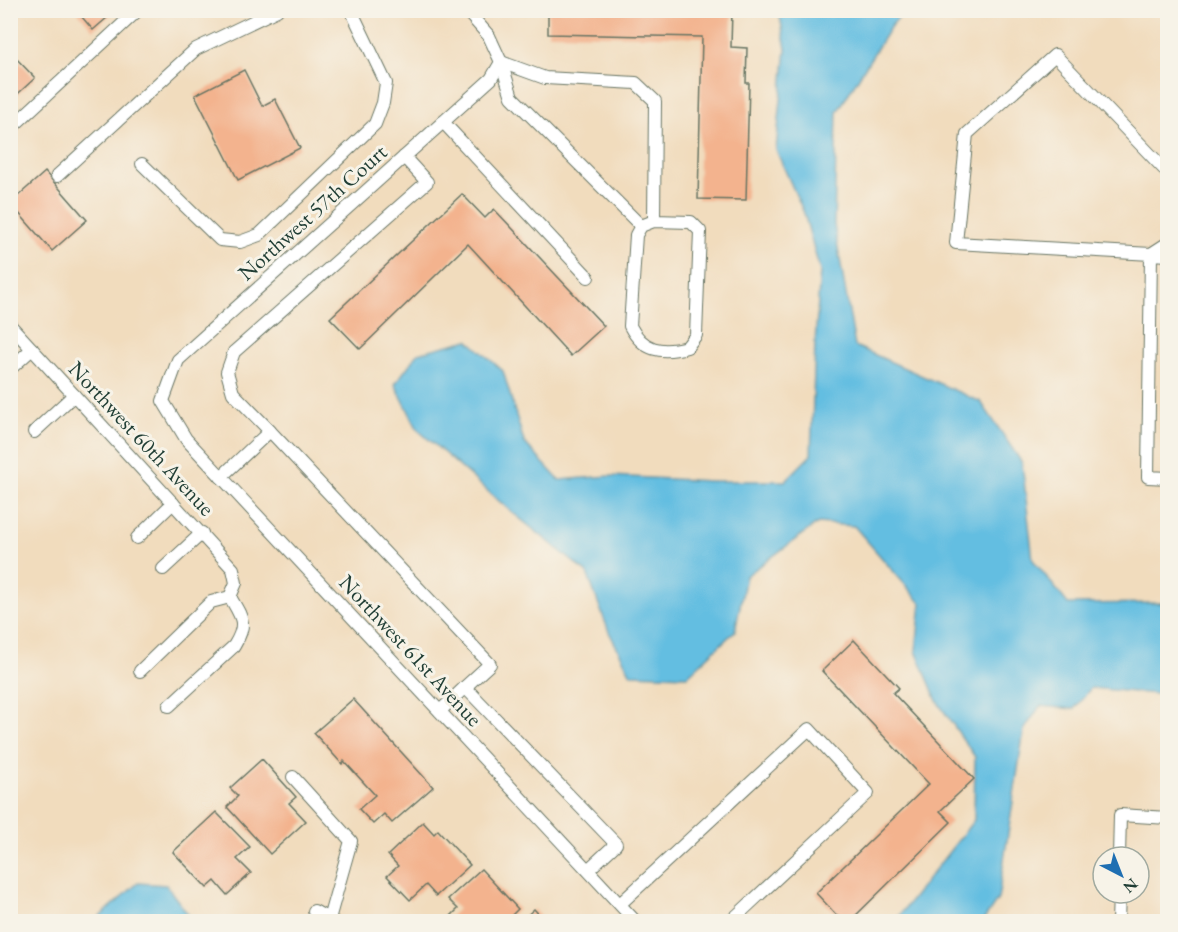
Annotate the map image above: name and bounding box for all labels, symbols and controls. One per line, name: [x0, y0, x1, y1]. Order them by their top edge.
street label: Northwest 57th Court: [232, 138, 393, 287]
street label: Northwest 60th Avenue: [62, 355, 221, 522]
street label: Northwest 61st Avenue: [333, 568, 489, 733]
north arrow: [1091, 845, 1151, 905]
text: N: [1119, 874, 1143, 898]

